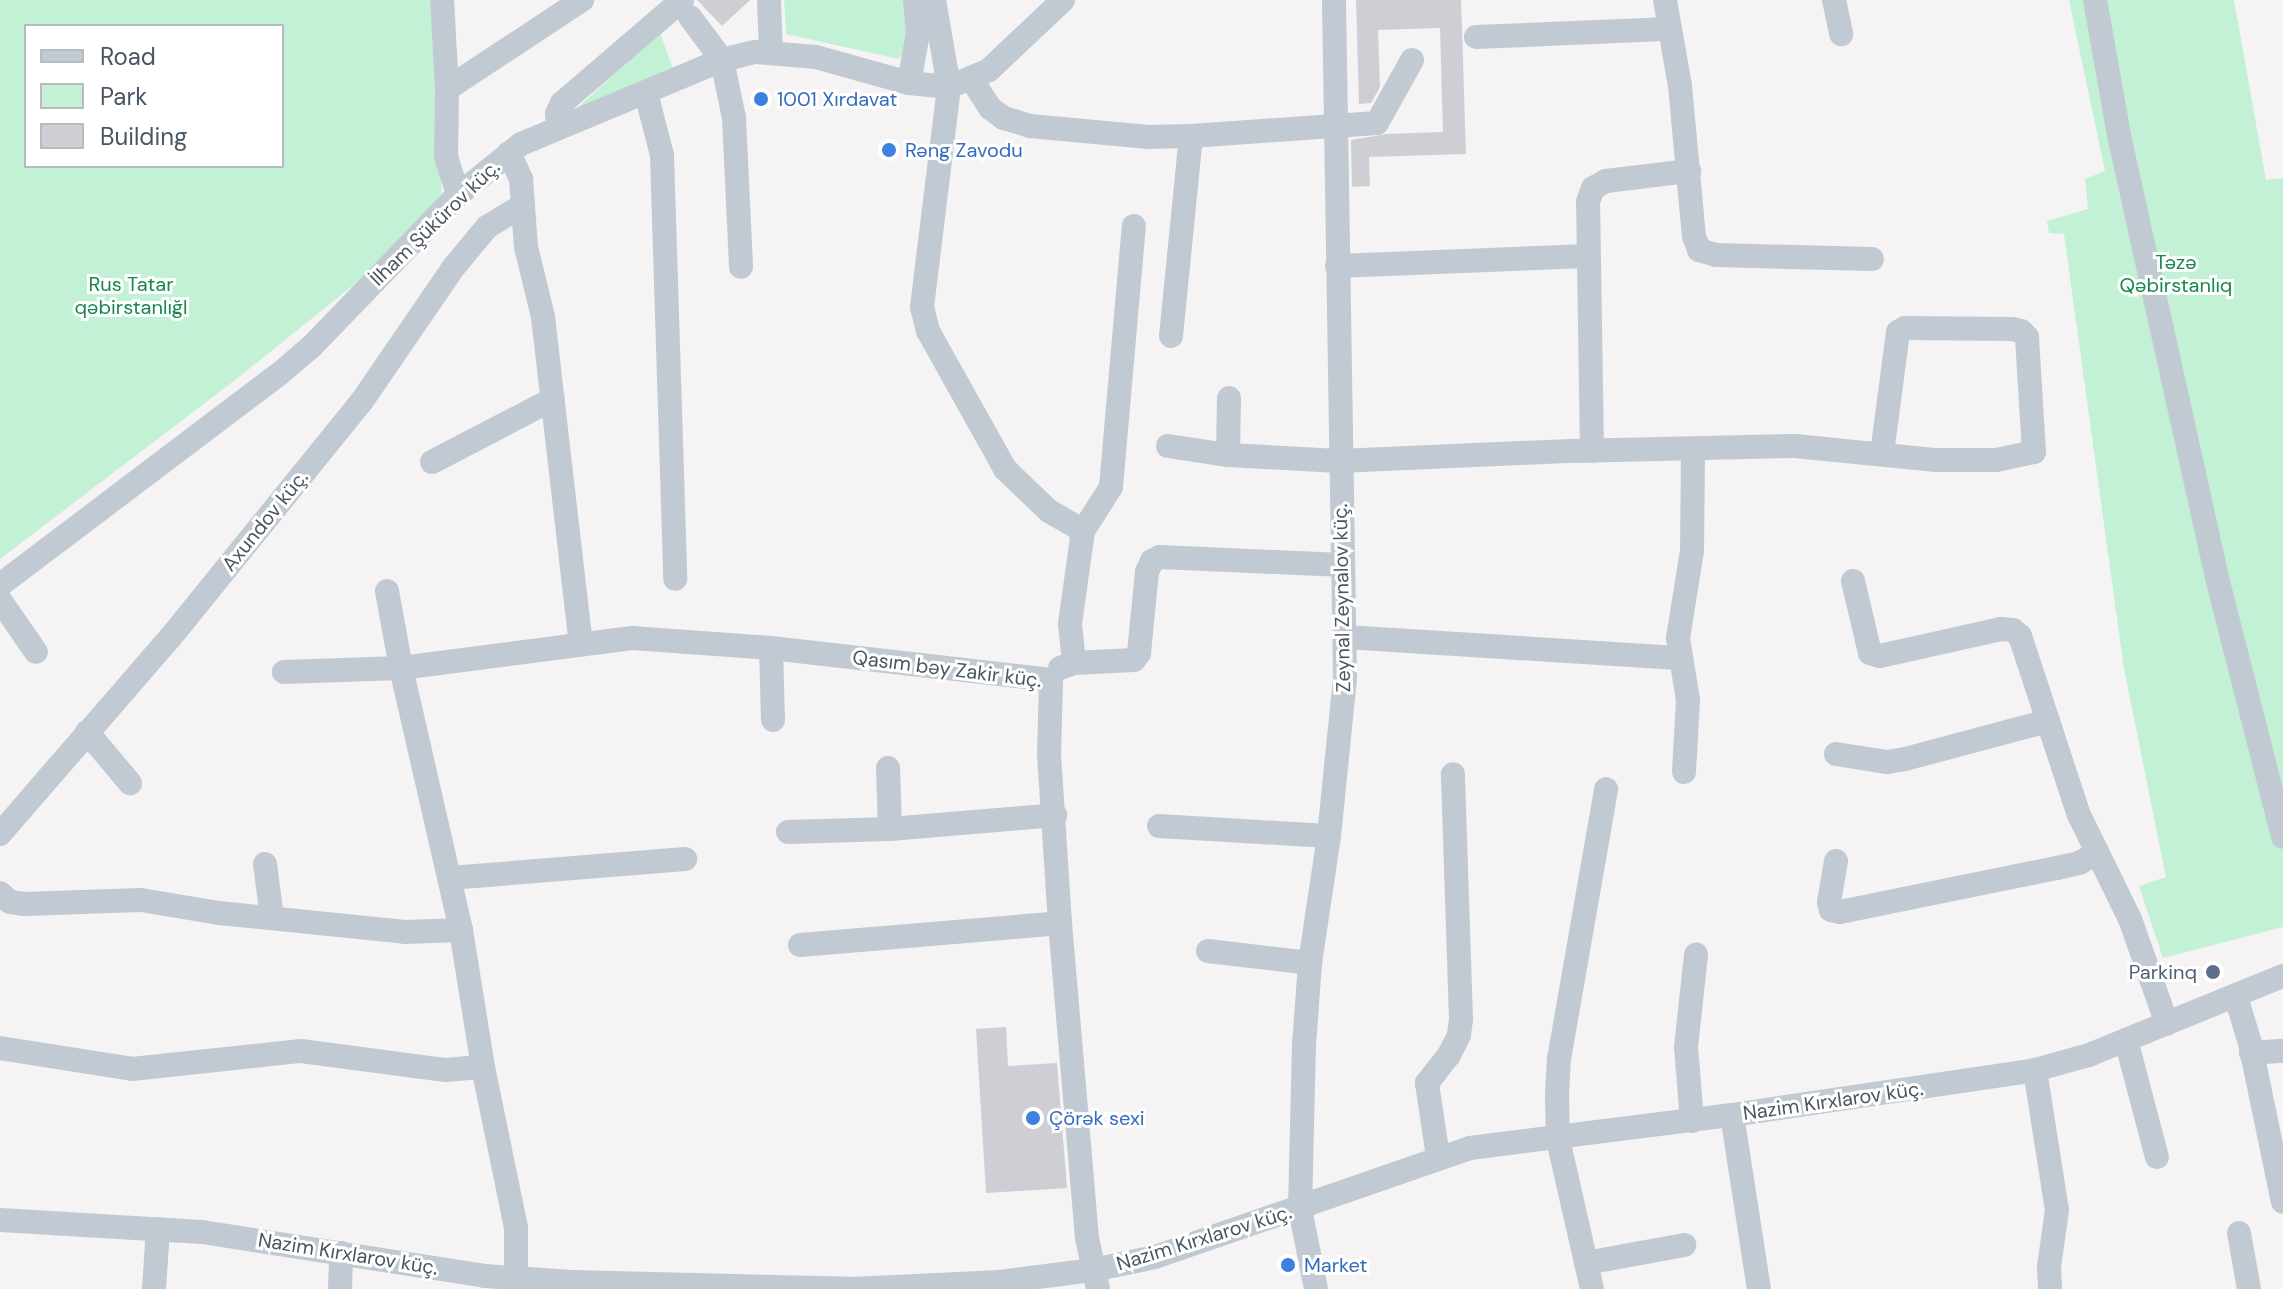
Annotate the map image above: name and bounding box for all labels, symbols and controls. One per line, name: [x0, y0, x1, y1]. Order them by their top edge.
legend: [24, 24, 284, 168]
text: Road: [100, 41, 156, 72]
text: Park: [100, 81, 147, 112]
place label: 1001 Xırdavat: [777, 87, 897, 111]
marker: 1001 Xırdavat: [752, 90, 770, 108]
text: Building: [100, 121, 187, 152]
place label: Rəng Zavodu: [905, 138, 1023, 162]
marker: Rəng Zavodu: [880, 141, 898, 159]
street label: İlham Şükürov küç.: [365, 155, 505, 291]
park label: Təzə Qəbirstanlıq: [2120, 250, 2232, 297]
park label: Rus Tatar qəbirstanlığl: [75, 273, 187, 320]
street label: Axundov küç.: [217, 466, 313, 576]
street label: Zeynal Zeynalov küç.: [1328, 503, 1356, 693]
street label: Qasım bəy Zakir küç.: [851, 646, 1043, 692]
place label: Parkinq: [2129, 960, 2197, 984]
marker: Parkinq: [2204, 963, 2222, 981]
street label: Nazim Kırxlarov küç.: [1741, 1076, 1925, 1126]
place label: Çörək sexi: [1049, 1106, 1145, 1130]
marker: Çörək sexi: [1024, 1109, 1042, 1127]
street label: Nazim Kırxlarov küç.: [1114, 1200, 1294, 1276]
street label: Nazim Kırxlarov küç.: [256, 1228, 440, 1280]
place label: Market: [1304, 1253, 1367, 1277]
marker: Market: [1279, 1256, 1297, 1274]

